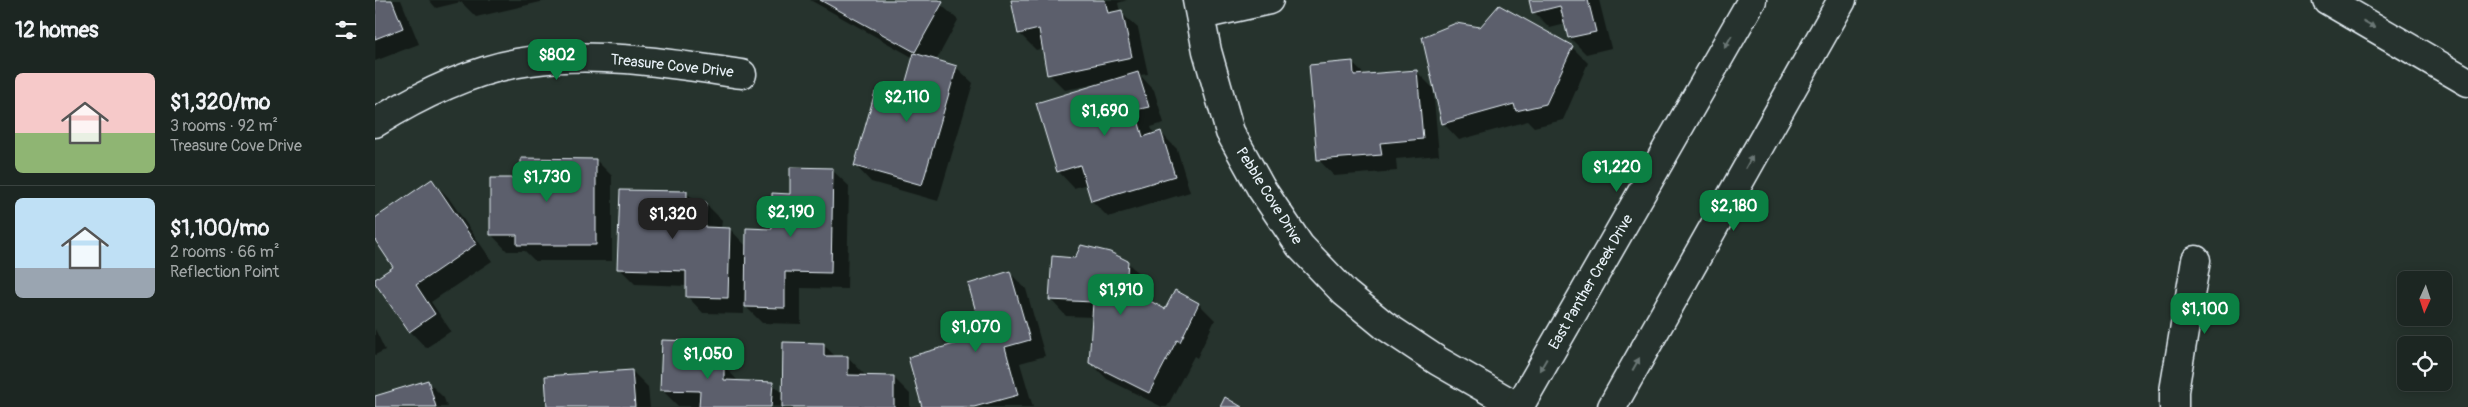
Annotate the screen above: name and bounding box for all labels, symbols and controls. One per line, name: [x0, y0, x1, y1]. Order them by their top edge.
icon: filters: [332, 16, 360, 44]
text: 12 homes: [15, 17, 98, 44]
one-way arrow: [2362, 20, 2377, 28]
one-way arrow: [1724, 36, 1733, 49]
pin: $802: [527, 38, 587, 81]
text: $802: [539, 45, 575, 65]
street label: Treasure Cove Drive: [609, 50, 735, 82]
pin: $2,110: [866, 80, 948, 123]
text: $2,110: [884, 87, 930, 107]
text: $1,320/mo: [170, 89, 270, 116]
icon: home: [55, 93, 115, 153]
pin: $1,690: [1064, 94, 1146, 137]
text: $1,690: [1081, 101, 1129, 121]
text: 3 rooms · 92 m²: [170, 116, 278, 136]
text: Treasure Cove Drive: [170, 136, 302, 156]
street label: Pebble Cove Drive: [1231, 144, 1307, 249]
pin: $1,220: [1576, 150, 1658, 193]
one-way arrow: [1745, 154, 1753, 169]
text: $1,220: [1593, 157, 1641, 177]
pin: $1,730: [506, 160, 588, 203]
text: $1,730: [523, 167, 571, 187]
pin: $2,180: [1693, 190, 1775, 232]
pin: $2,190: [750, 196, 832, 238]
text: $2,180: [1711, 196, 1757, 216]
pin: $1,320: [632, 198, 714, 240]
text: $2,190: [767, 202, 815, 222]
text: $1,320: [649, 204, 697, 224]
street label: East Panther Creek Drive: [1545, 210, 1638, 353]
text: $1,100/mo: [170, 215, 269, 242]
icon: home: [55, 218, 115, 278]
text: 2 rooms · 66 m²: [170, 242, 280, 262]
text: Reflection Point: [170, 262, 279, 282]
north arrow: [2397, 271, 2453, 326]
map controls: [2397, 271, 2452, 391]
pin: $1,910: [1080, 274, 1162, 316]
text: $1,910: [1099, 280, 1143, 300]
pin: $1,100: [2164, 292, 2246, 335]
text: $1,100: [2181, 299, 2229, 319]
pin: $1,070: [935, 310, 1017, 353]
text: $1,070: [951, 317, 1001, 337]
button: locate: [2397, 336, 2452, 391]
pin: $1,050: [667, 338, 749, 380]
text: $1,050: [683, 344, 733, 364]
one-way arrow: [1631, 358, 1640, 371]
one-way arrow: [1538, 359, 1547, 372]

